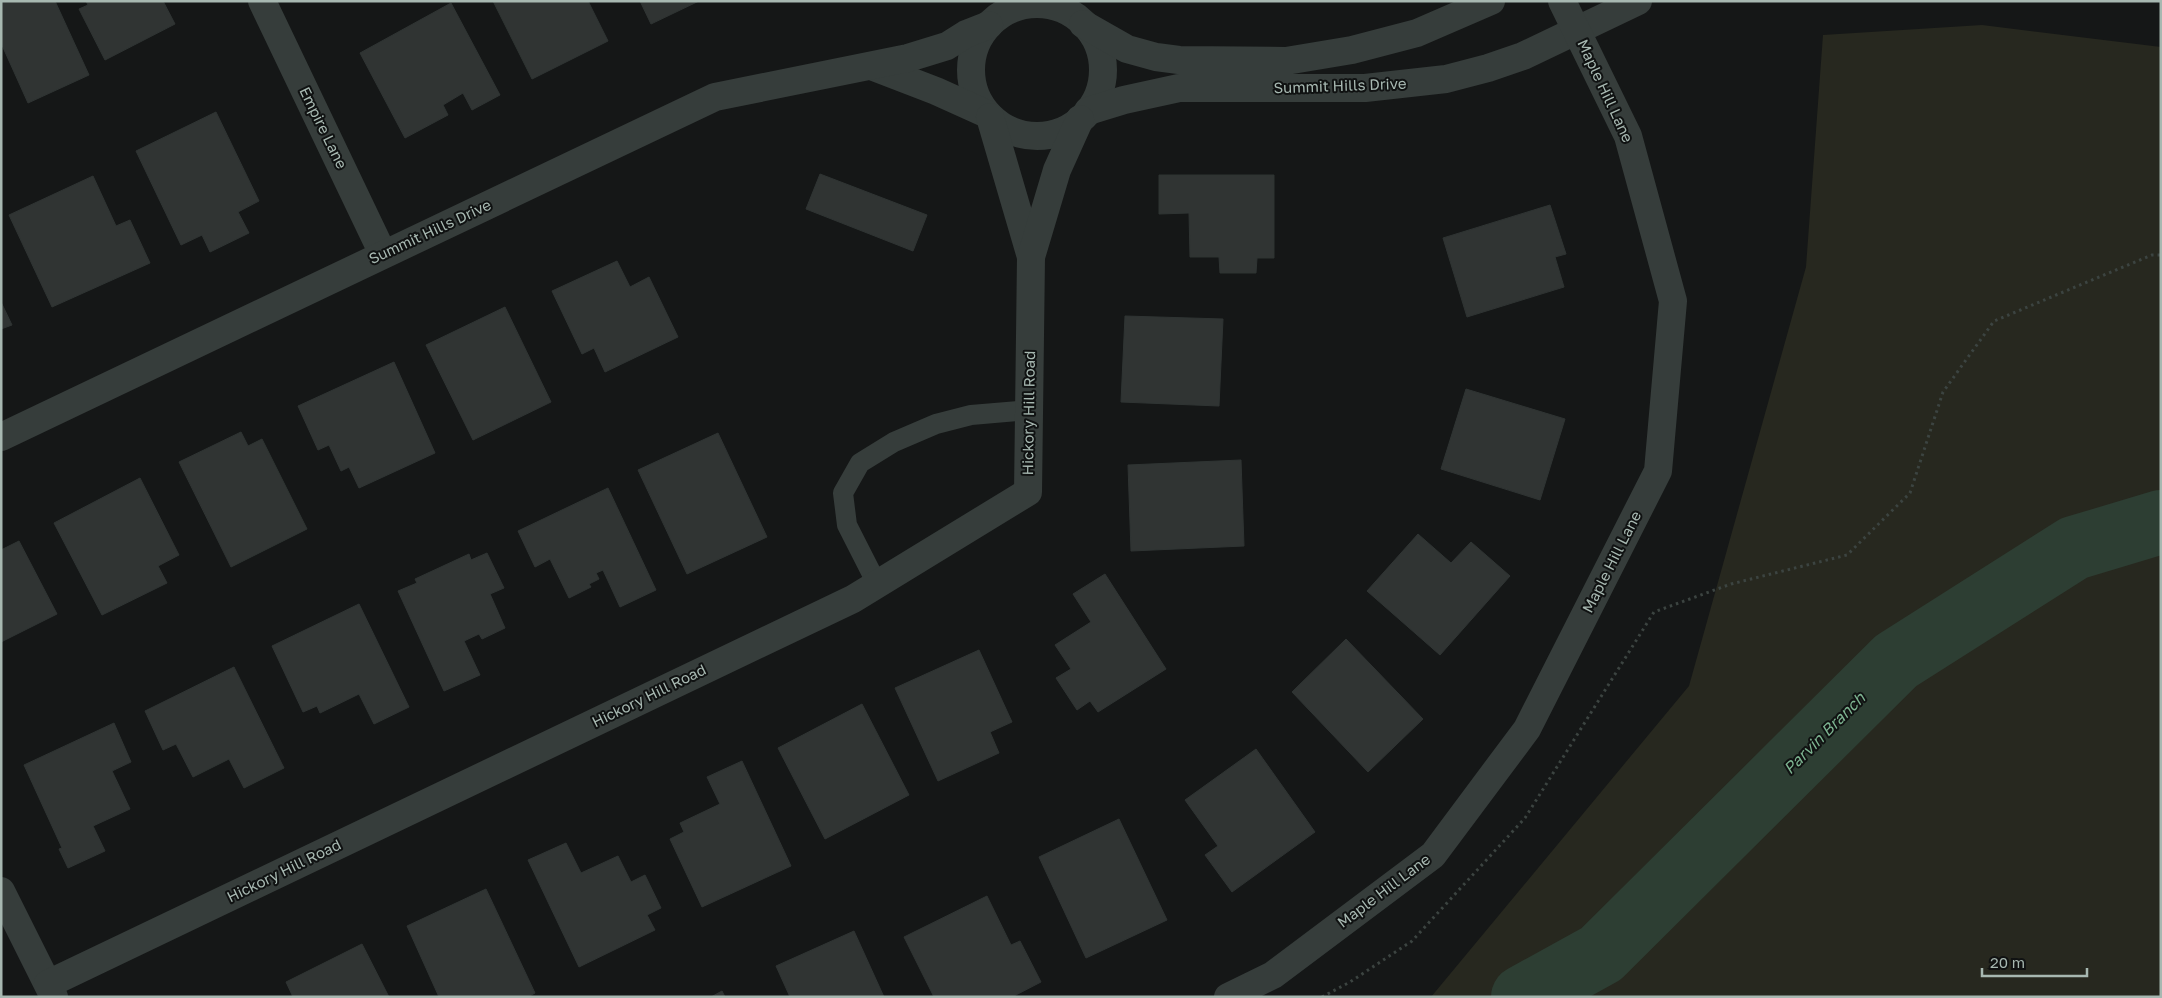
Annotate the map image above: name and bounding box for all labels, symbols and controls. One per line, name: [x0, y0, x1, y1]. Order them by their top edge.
street label: Maple Hill Lane: [1574, 36, 1638, 145]
street label: Summit Hills Drive: [1273, 74, 1407, 96]
street label: Empire Lane: [296, 84, 352, 172]
street label: Summit Hills Drive: [366, 195, 494, 267]
street label: Hickory Hill Road: [1018, 350, 1038, 476]
street label: Maple Hill Lane: [1578, 507, 1645, 615]
street label: Hickory Hill Road: [589, 660, 709, 731]
water label: Parvin Branch: [1779, 687, 1870, 778]
street label: Hickory Hill Road: [224, 835, 344, 906]
street label: Maple Hill Lane: [1333, 849, 1434, 931]
scale bar: [1982, 946, 2087, 978]
text: 20 m: [1990, 953, 2025, 971]

